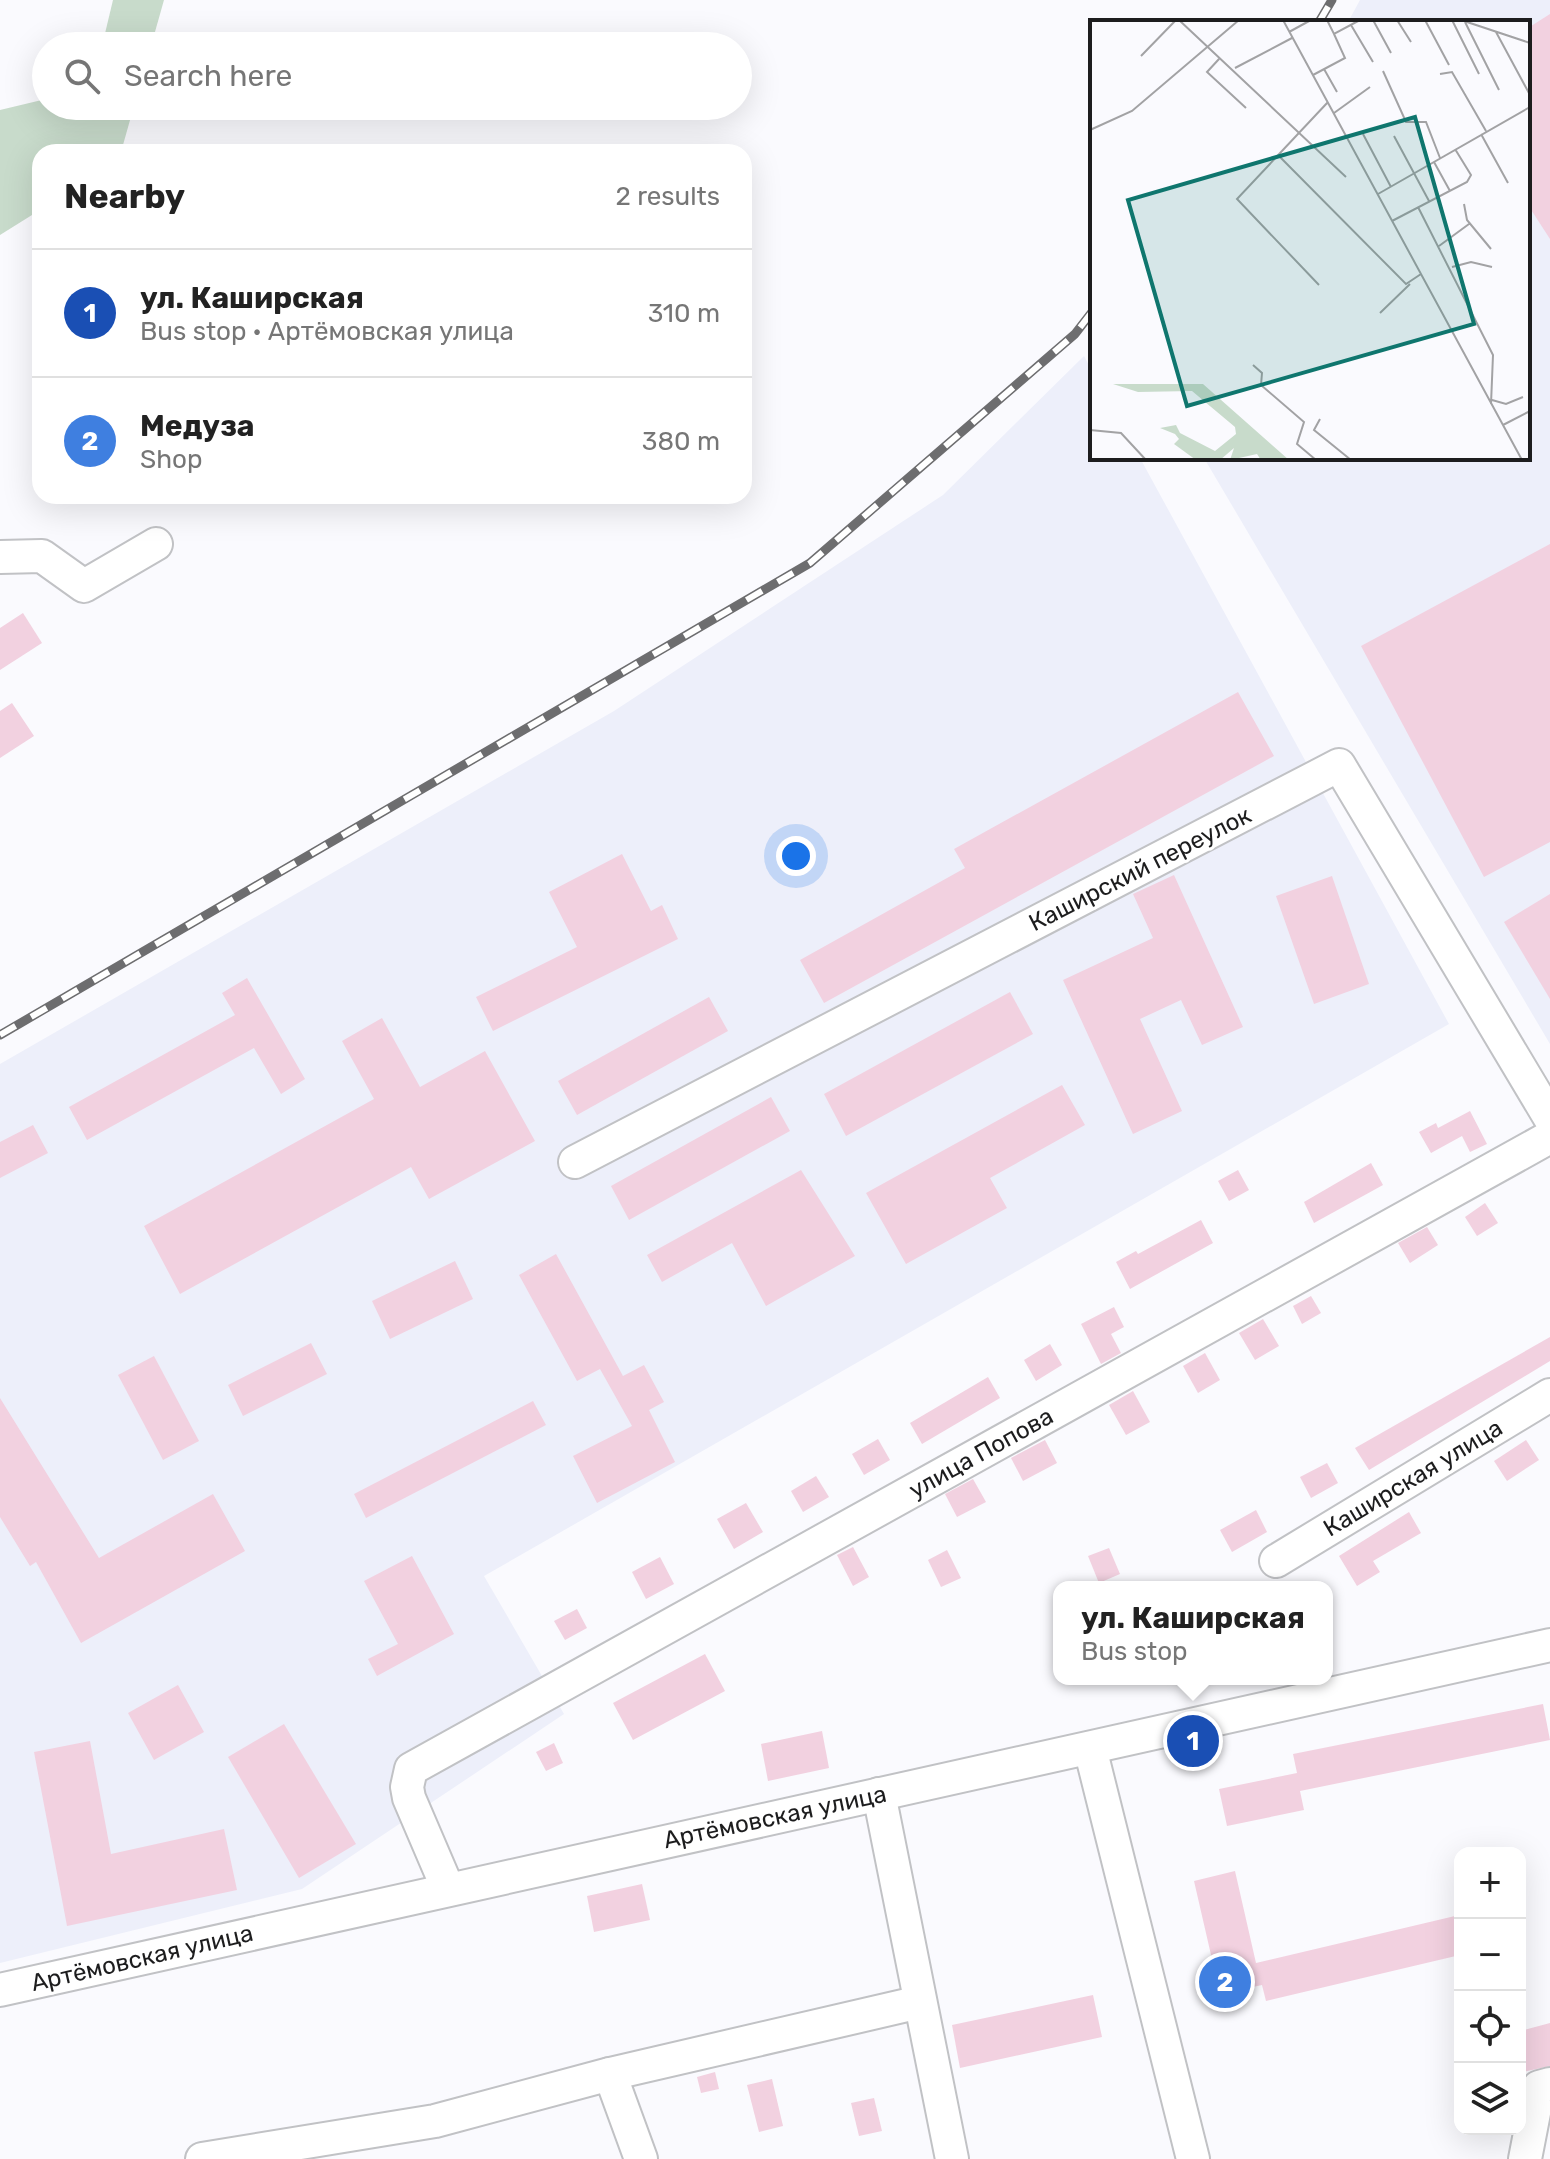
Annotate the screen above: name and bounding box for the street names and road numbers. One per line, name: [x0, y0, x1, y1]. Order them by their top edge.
street label: Каширский переулок: [1024, 801, 1256, 937]
street label: улица Попова: [904, 1402, 1058, 1504]
street label: Каширская улица: [1318, 1414, 1508, 1542]
street label: Артёмовская улица: [661, 1780, 889, 1854]
street label: Артёмовская улица: [28, 1919, 256, 1997]

